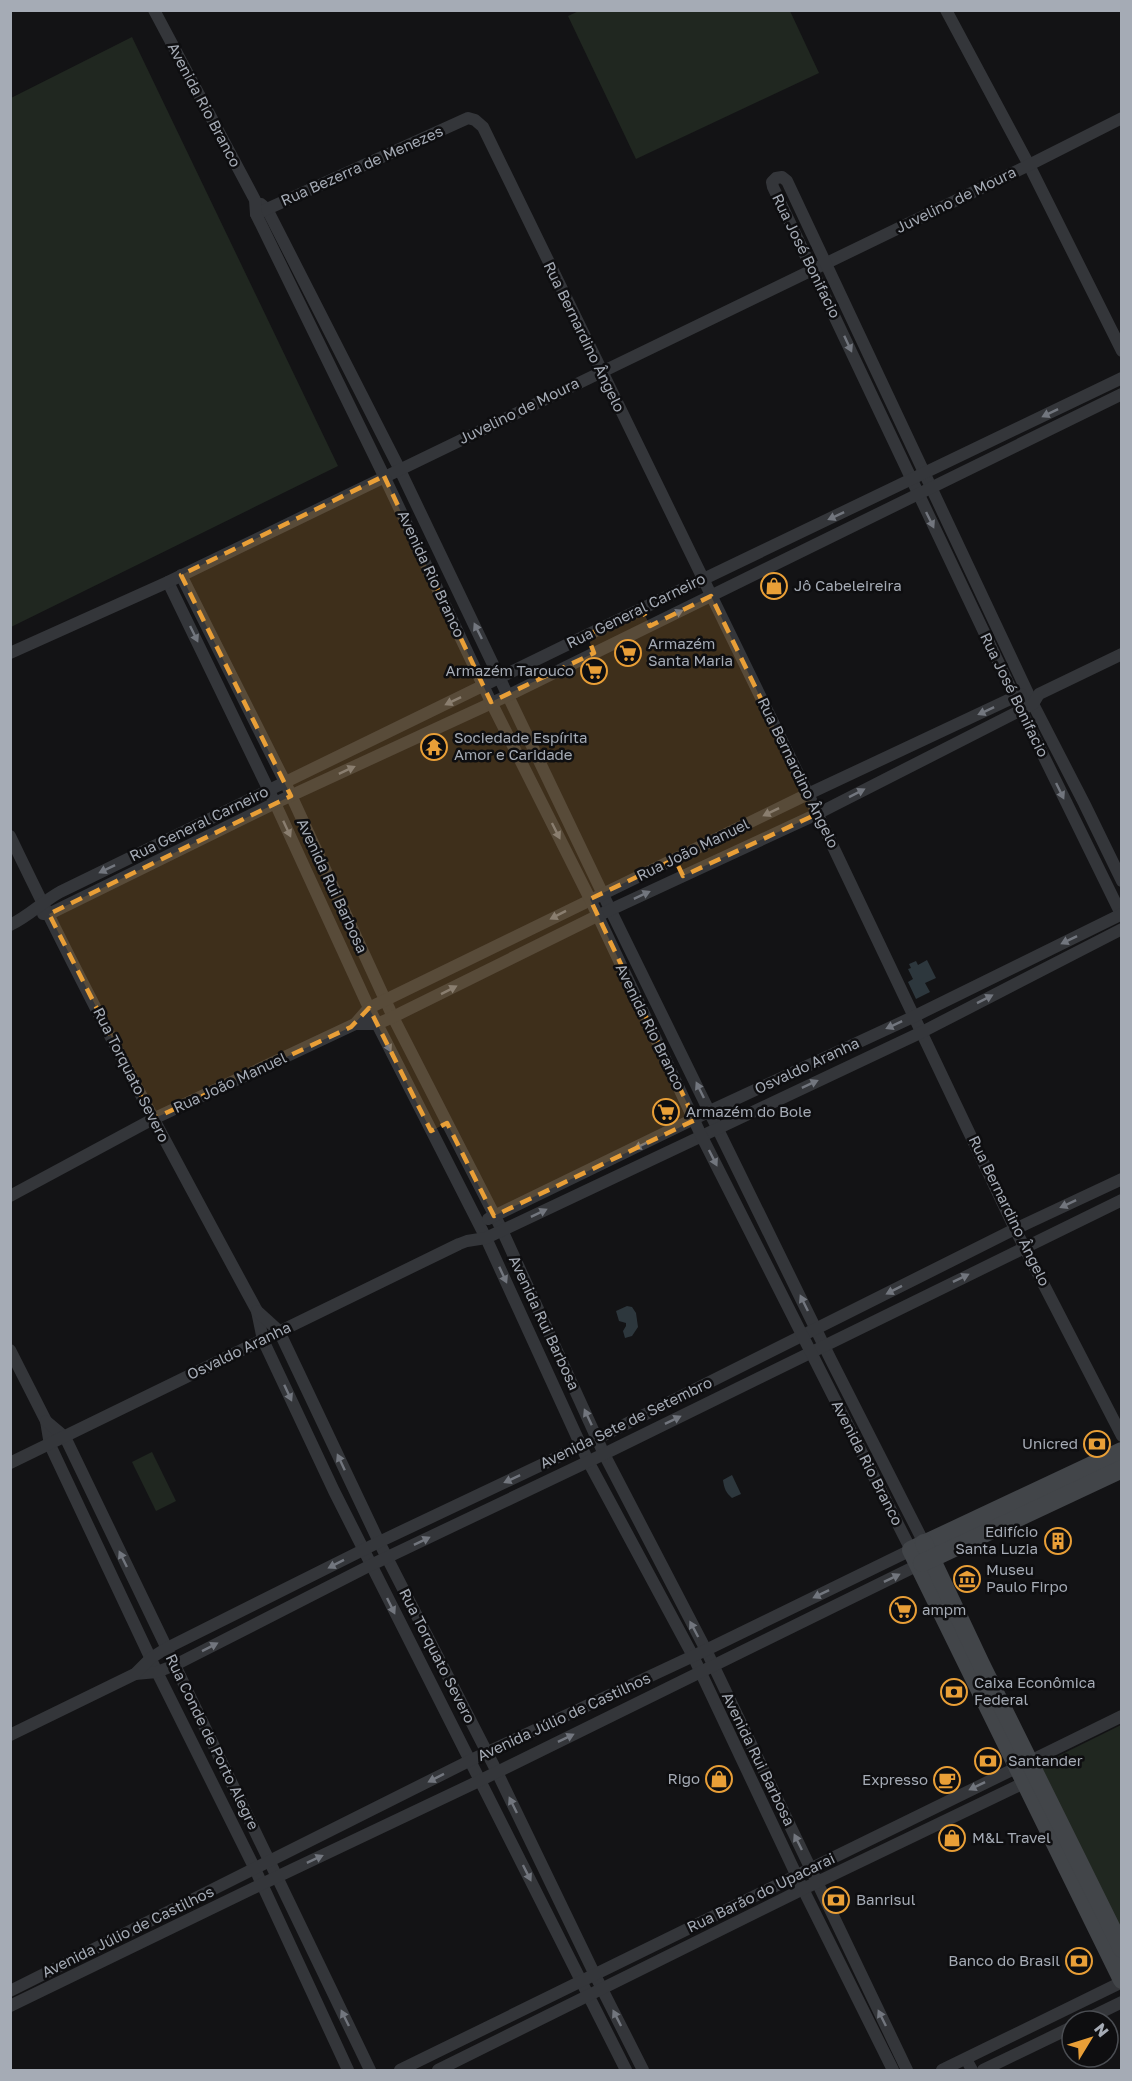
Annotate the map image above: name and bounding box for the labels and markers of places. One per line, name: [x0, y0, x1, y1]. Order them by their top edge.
shop icon: Jô Cabeleireira: [759, 571, 789, 601]
place label: Jô Cabeleireira: [794, 576, 902, 594]
place label: Armazém Santa Maria: [648, 634, 733, 669]
supermarket icon: Armazém Santa Maria: [613, 638, 643, 668]
supermarket icon: Armazém Tarouco: [579, 656, 609, 686]
place label: Armazém Tarouco: [446, 661, 574, 679]
place label: Sociedade Espírita Amor e Caridade: [454, 728, 588, 763]
temple icon: Sociedade Espírita Amor e Caridade: [419, 732, 449, 762]
supermarket icon: Armazém do Bole: [651, 1097, 681, 1127]
place label: Armazém do Bole: [686, 1102, 812, 1120]
bank icon: Unicred: [1082, 1429, 1112, 1459]
place label: Unicred: [1022, 1434, 1078, 1452]
place label: Edifício Santa Luzia: [955, 1522, 1038, 1557]
building icon: Edifício Santa Luzia: [1043, 1526, 1073, 1556]
place label: Museu Paulo Firpo: [986, 1560, 1068, 1595]
museum icon: Museu Paulo Firpo: [952, 1564, 982, 1594]
supermarket icon: ampm: [888, 1595, 918, 1625]
place label: ampm: [922, 1600, 966, 1618]
place label: Caixa Econômica Federal: [974, 1673, 1095, 1708]
bank icon: Caixa Econômica Federal: [939, 1677, 969, 1707]
bank icon: Santander: [973, 1746, 1003, 1776]
place label: Santander: [1008, 1751, 1083, 1769]
shop icon: Rigo: [704, 1764, 734, 1794]
cafe icon: Expresso: [932, 1765, 962, 1795]
place label: Rigo: [668, 1769, 700, 1787]
place label: Expresso: [862, 1770, 928, 1788]
shop icon: M&L Travel: [937, 1823, 967, 1853]
place label: M&L Travel: [972, 1828, 1051, 1846]
bank icon: Banrisul: [821, 1885, 851, 1915]
place label: Banrisul: [856, 1890, 916, 1908]
bank icon: Banco do Brasil: [1064, 1946, 1094, 1976]
place label: Banco do Brasil: [948, 1951, 1060, 1969]

